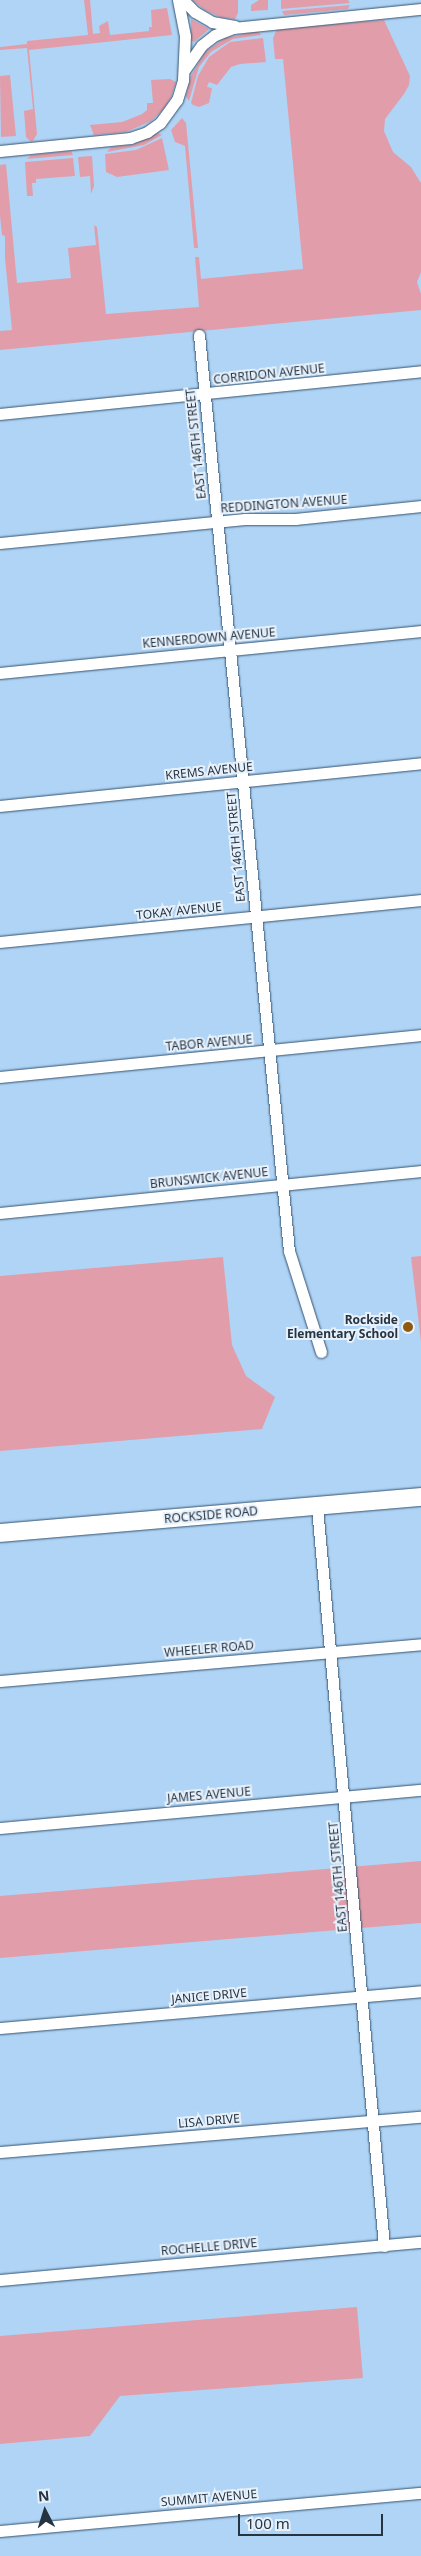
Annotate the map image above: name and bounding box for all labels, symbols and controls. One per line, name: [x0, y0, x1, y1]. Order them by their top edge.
street label: CORRIDON AVENUE: [213, 361, 325, 387]
street label: EAST 146TH STREET: [183, 388, 209, 500]
street label: REDDINGTON AVENUE: [220, 492, 348, 516]
street label: KENNERDOWN AVENUE: [142, 625, 276, 651]
street label: KREMS AVENUE: [165, 759, 253, 783]
street label: EAST 146TH STREET: [224, 791, 248, 903]
street label: TOKAY AVENUE: [136, 899, 222, 923]
street label: TABOR AVENUE: [165, 1032, 253, 1054]
street label: BRUNSWICK AVENUE: [149, 1165, 269, 1191]
place label: Rockside Elementary School: [287, 1313, 398, 1341]
marker: Rockside Elementary School: [402, 1321, 414, 1333]
street label: ROCKSIDE ROAD: [164, 1504, 258, 1526]
street label: WHEELER ROAD: [164, 1638, 254, 1660]
street label: JAMES AVENUE: [167, 1784, 251, 1806]
street label: EAST 146TH STREET: [326, 1821, 350, 1933]
street label: JANICE DRIVE: [171, 1986, 247, 2006]
street label: LISA DRIVE: [178, 2111, 240, 2131]
street label: ROCHELLE DRIVE: [160, 2236, 258, 2258]
north arrow: [20, 2486, 70, 2536]
text: N: [37, 2486, 50, 2506]
street label: SUMMIT AVENUE: [160, 2487, 258, 2509]
scale bar: [241, 2504, 386, 2536]
text: 100 m: [246, 2513, 290, 2533]

